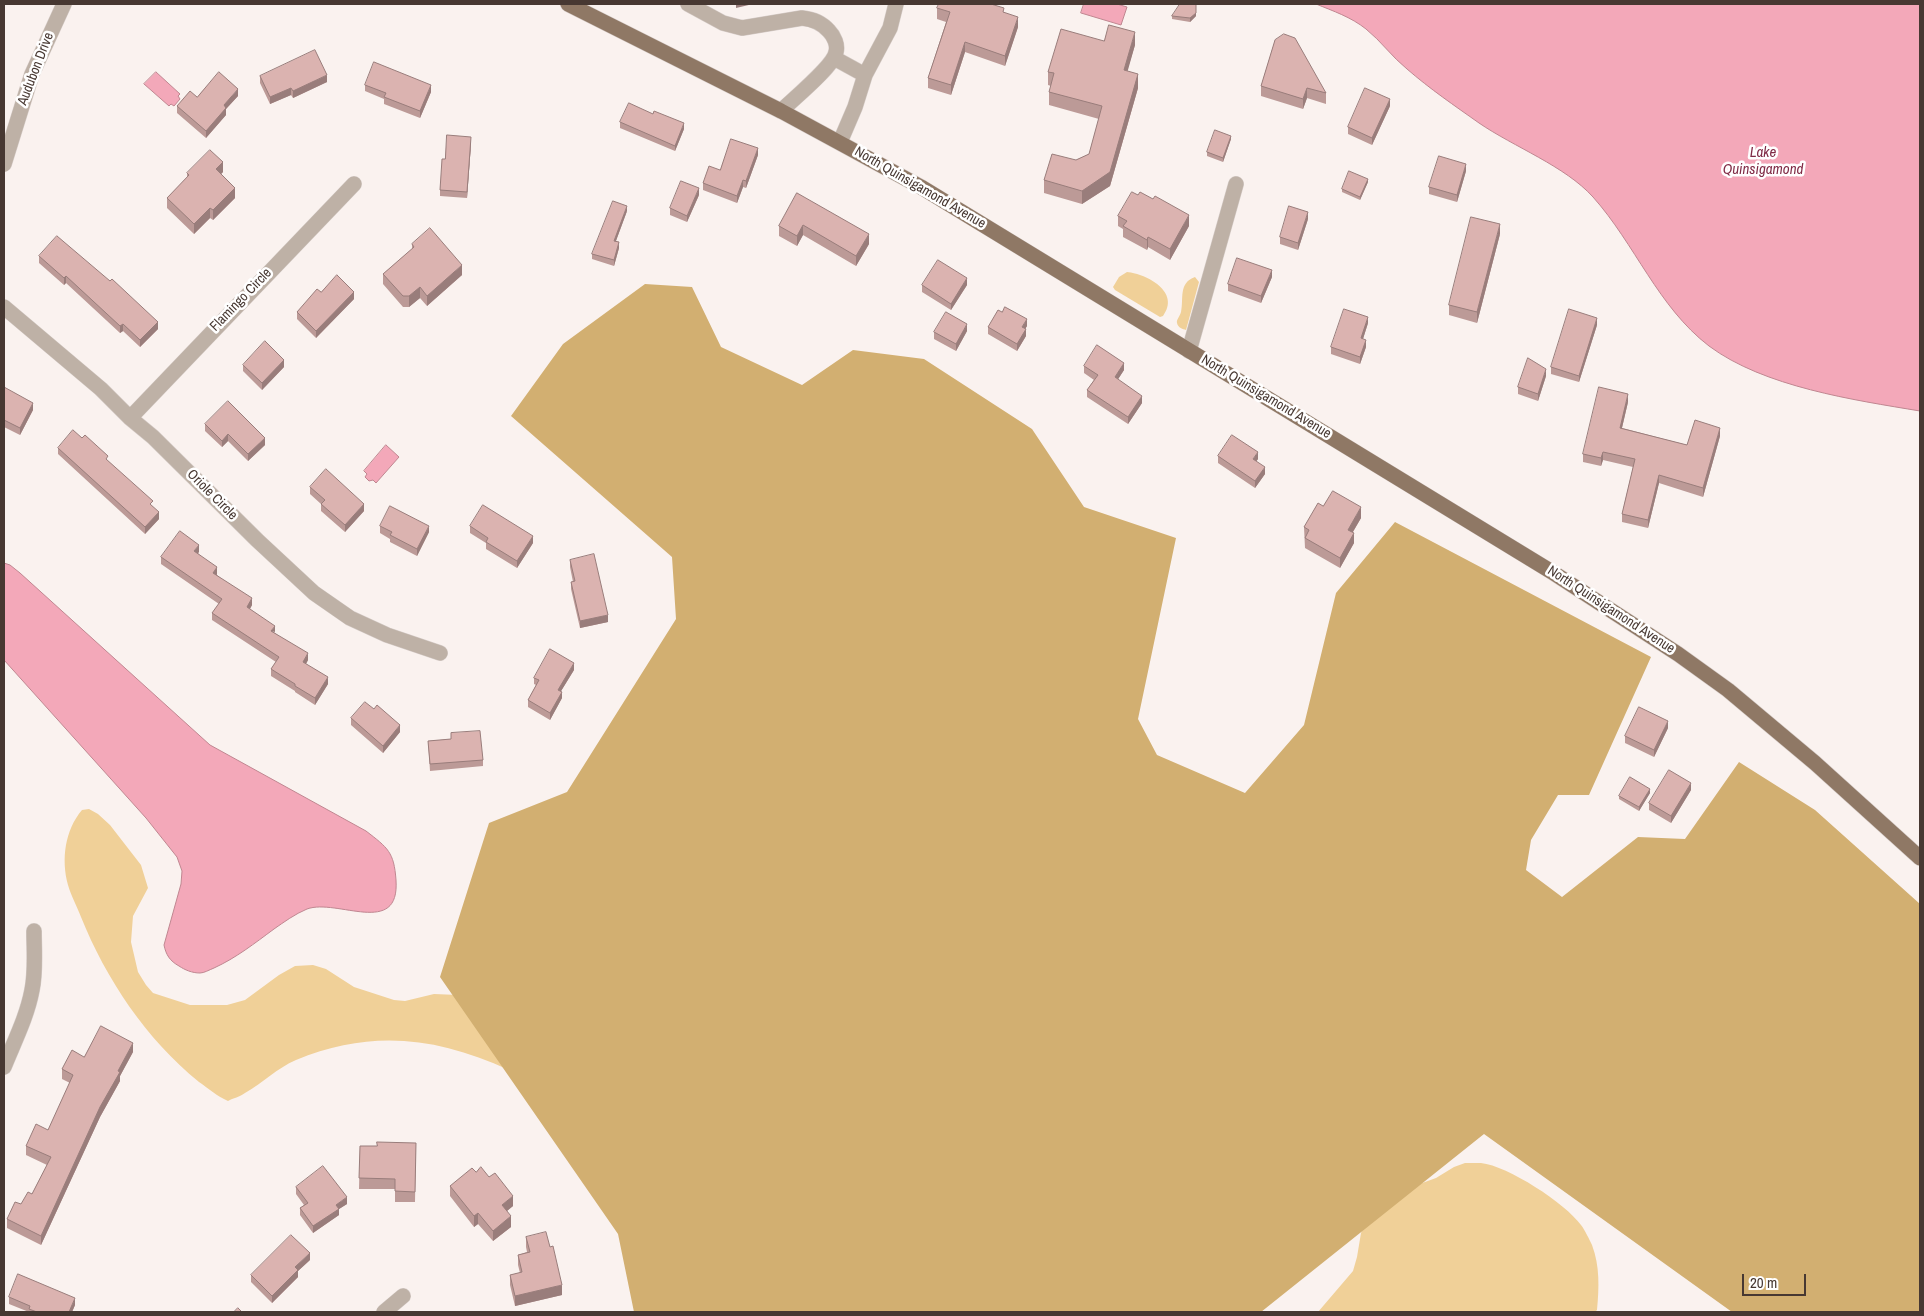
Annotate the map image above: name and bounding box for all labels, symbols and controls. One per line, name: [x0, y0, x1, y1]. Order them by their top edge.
street label: Audubon Drive: [14, 30, 58, 108]
street label: North Quinsigamond Avenue: [851, 144, 989, 232]
water label: Lake Quinsigamond: [1723, 144, 1803, 179]
street label: Flamingo Circle: [207, 265, 275, 335]
street label: North Quinsigamond Avenue: [1198, 352, 1334, 442]
street label: Oriole Circle: [183, 466, 241, 524]
street label: North Quinsigamond Avenue: [1544, 563, 1678, 657]
scale bar: [1744, 1264, 1808, 1296]
text: 20 m: [1750, 1272, 1777, 1293]

